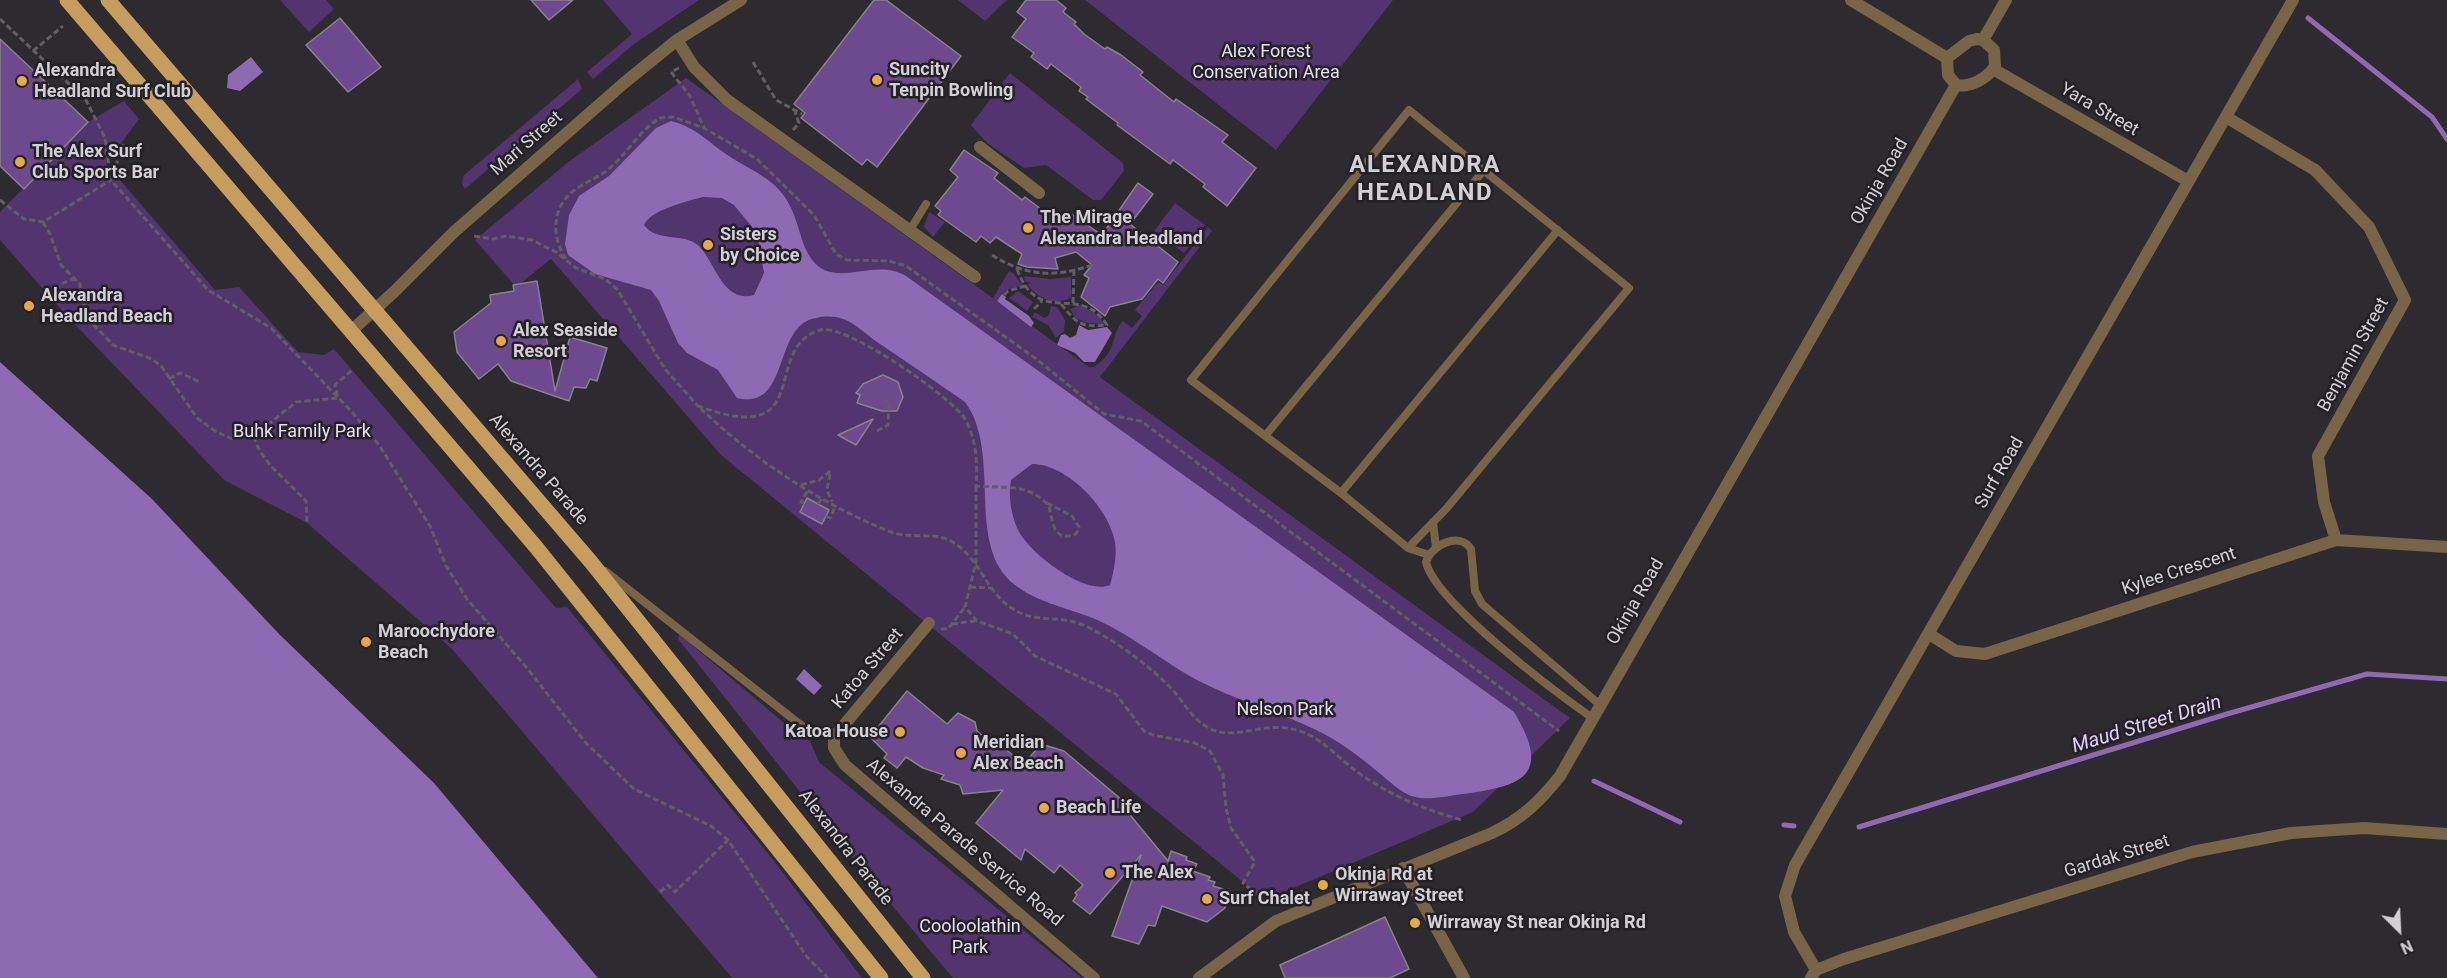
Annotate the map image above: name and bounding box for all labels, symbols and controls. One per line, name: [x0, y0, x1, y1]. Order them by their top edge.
park label: Alex Forest Conservation Area: [1192, 41, 1340, 84]
place label: Suncity Tenpin Bowling: [889, 59, 1013, 101]
place label: Alexandra Headland Surf Club: [34, 60, 191, 103]
marker: Suncity Tenpin Bowling: [870, 73, 884, 87]
marker: Alexandra Headland Surf Club: [15, 74, 29, 88]
street label: Yara Street: [2056, 79, 2142, 141]
street label: Mari Street: [487, 107, 567, 181]
street label: Okinja Road: [1847, 135, 1913, 229]
place label: The Alex Surf Club Sports Bar: [32, 141, 159, 184]
district label: ALEXANDRA HEADLAND: [1349, 152, 1501, 208]
marker: The Alex Surf Club Sports Bar: [13, 155, 27, 169]
place label: The Mirage Alexandra Headland: [1040, 207, 1203, 250]
marker: The Mirage Alexandra Headland: [1021, 221, 1035, 235]
place label: Sisters by Choice: [720, 224, 799, 266]
marker: Sisters by Choice: [701, 238, 715, 252]
place label: Alexandra Headland Beach: [41, 285, 173, 328]
street label: Benjamin Street: [2314, 294, 2394, 416]
marker: Alexandra Headland Beach: [22, 299, 36, 313]
place label: Alex Seaside Resort: [513, 320, 618, 362]
marker: Alex Seaside Resort: [494, 334, 508, 348]
street label: Alexandra Parade: [484, 410, 592, 530]
park label: Buhk Family Park: [233, 421, 371, 443]
street label: Surf Road: [1971, 433, 2029, 513]
street label: Kylee Crescent: [2119, 543, 2239, 601]
street label: Okinja Road: [1603, 555, 1669, 649]
place label: Maroochydore Beach: [378, 621, 495, 664]
street label: Katoa Street: [828, 624, 908, 714]
marker: Maroochydore Beach: [359, 635, 373, 649]
water label: Maud Street Drain: [2069, 691, 2225, 759]
park label: Nelson Park: [1237, 699, 1333, 721]
place label: Katoa House: [785, 721, 888, 743]
marker: Katoa House: [893, 725, 907, 739]
place label: Meridian Alex Beach: [973, 732, 1064, 774]
marker: Meridian Alex Beach: [954, 746, 968, 760]
street label: Alexandra Parade Service Road: [861, 755, 1067, 931]
street label: Alexandra Parade: [793, 786, 897, 910]
place label: Beach Life: [1056, 797, 1141, 819]
marker: Beach Life: [1037, 801, 1051, 815]
street label: Gardak Street: [2062, 831, 2172, 883]
place label: The Alex: [1122, 862, 1193, 884]
place label: Okinja Rd at Wirraway Street: [1335, 864, 1463, 906]
marker: The Alex: [1103, 866, 1117, 880]
marker: Okinja Rd at Wirraway Street: [1316, 878, 1330, 892]
place label: Surf Chalet: [1219, 888, 1310, 910]
marker: Surf Chalet: [1200, 892, 1214, 906]
north arrow: [2369, 900, 2429, 960]
place label: Wirraway St near Okinja Rd: [1427, 912, 1646, 934]
park label: Cooloolathin Park: [919, 916, 1021, 958]
marker: Wirraway St near Okinja Rd: [1408, 916, 1422, 930]
text: N: [2398, 936, 2416, 958]

